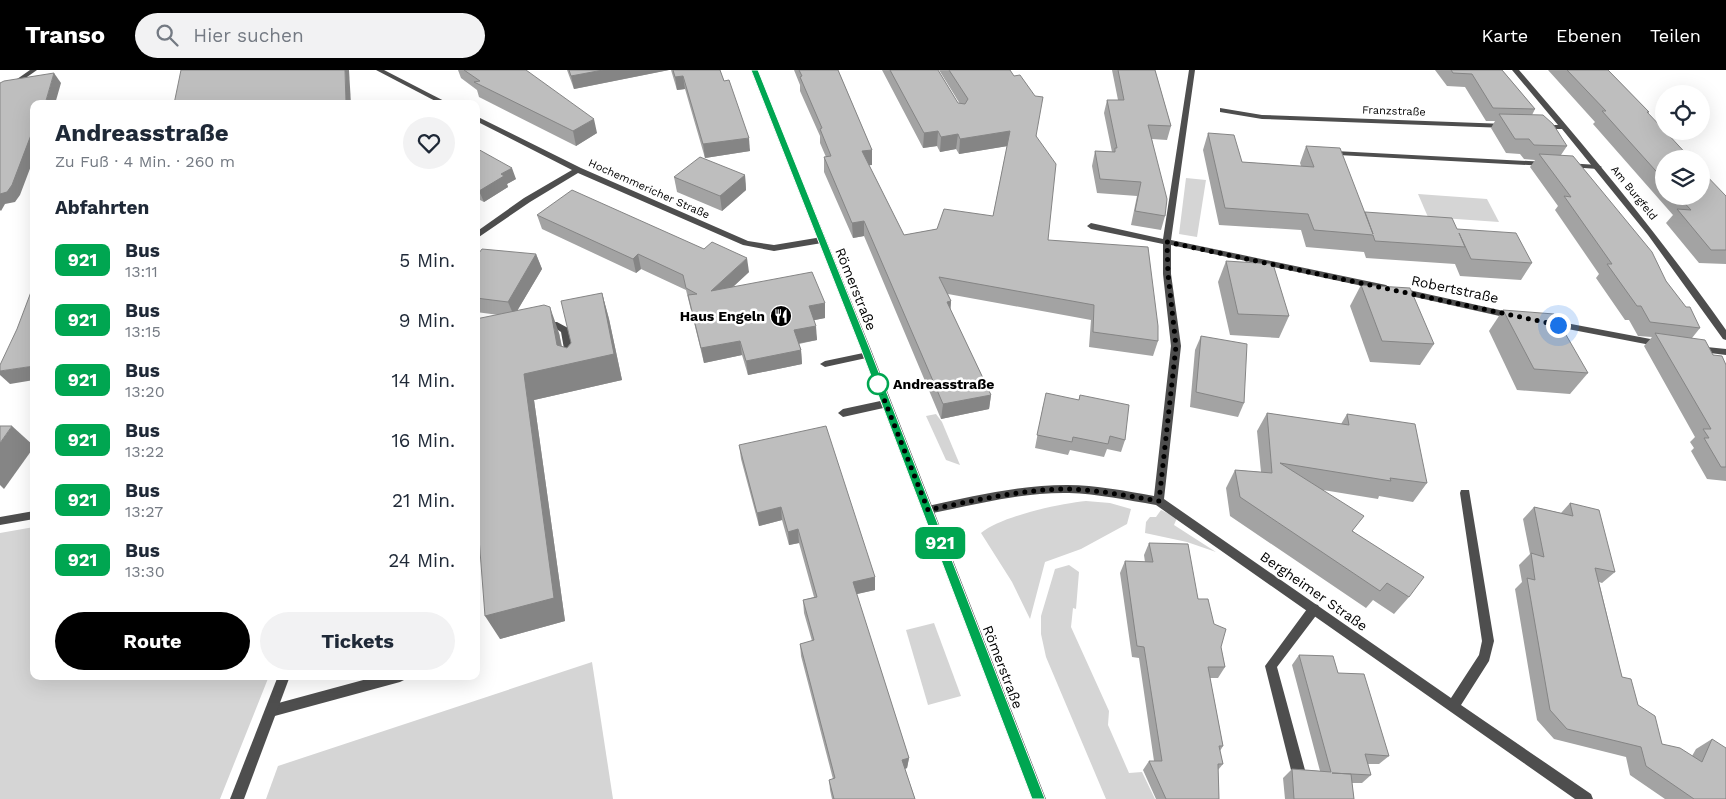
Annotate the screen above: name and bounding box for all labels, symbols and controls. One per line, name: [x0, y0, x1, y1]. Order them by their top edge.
search box: [135, 13, 485, 58]
text: Transo: [25, 21, 105, 49]
icon: search: [153, 21, 181, 49]
text: Hier suchen: [193, 24, 304, 47]
text: Karte: [1482, 25, 1528, 46]
text: Ebenen: [1556, 25, 1622, 46]
text: Teilen: [1650, 25, 1701, 46]
map controls: [1655, 85, 1710, 205]
button: locate: [1655, 85, 1710, 140]
street label: Franzstraße: [1362, 103, 1426, 119]
button: heart: [403, 117, 455, 169]
text: Andreasstraße: [55, 119, 229, 147]
button: layers: [1655, 150, 1710, 205]
text: Zu Fuß · 4 Min. · 260 m: [55, 152, 235, 171]
street label: Hochemmericher Straße: [586, 156, 712, 222]
street label: Am Burgfeld: [1608, 163, 1660, 223]
text: Abfahrten: [55, 196, 149, 219]
text: Bus: [125, 239, 160, 262]
street label: Römerstraße: [832, 245, 880, 333]
text: 921: [68, 249, 97, 270]
text: 5 Min.: [399, 249, 455, 272]
text: 13:11: [125, 262, 158, 281]
street label: Robertstraße: [1410, 272, 1500, 306]
text: Bus: [125, 299, 160, 322]
restaurant icon: Haus Engeln: [769, 304, 793, 328]
place label: Haus Engeln: [680, 308, 765, 324]
text: 921: [68, 309, 97, 330]
text: 9 Min.: [399, 309, 455, 332]
your location: [1546, 313, 1571, 338]
text: 13:15: [125, 322, 161, 341]
text: Bus: [125, 359, 160, 382]
text: 921: [68, 369, 97, 390]
text: 14 Min.: [391, 369, 455, 392]
marker: Andreasstraße: [867, 373, 889, 395]
place label: Andreasstraße: [893, 376, 994, 392]
text: 13:20: [125, 382, 165, 401]
text: Bus: [125, 419, 160, 442]
text: 921: [68, 429, 97, 450]
text: 16 Min.: [391, 429, 455, 452]
text: 13:22: [125, 442, 164, 461]
text: Bus: [125, 479, 160, 502]
text: 921: [68, 489, 97, 510]
text: 21 Min.: [392, 489, 455, 512]
text: 13:27: [125, 502, 163, 521]
line badge: 921: [911, 527, 969, 559]
text: 921: [925, 532, 955, 553]
text: Bus: [125, 539, 160, 562]
street label: Bergheimer Straße: [1257, 548, 1371, 634]
text: 921: [68, 549, 97, 570]
text: 24 Min.: [388, 549, 455, 572]
text: 13:30: [125, 562, 165, 581]
button: Route: [55, 612, 250, 670]
button: Tickets: [260, 612, 455, 670]
street label: Römerstraße: [980, 623, 1026, 711]

